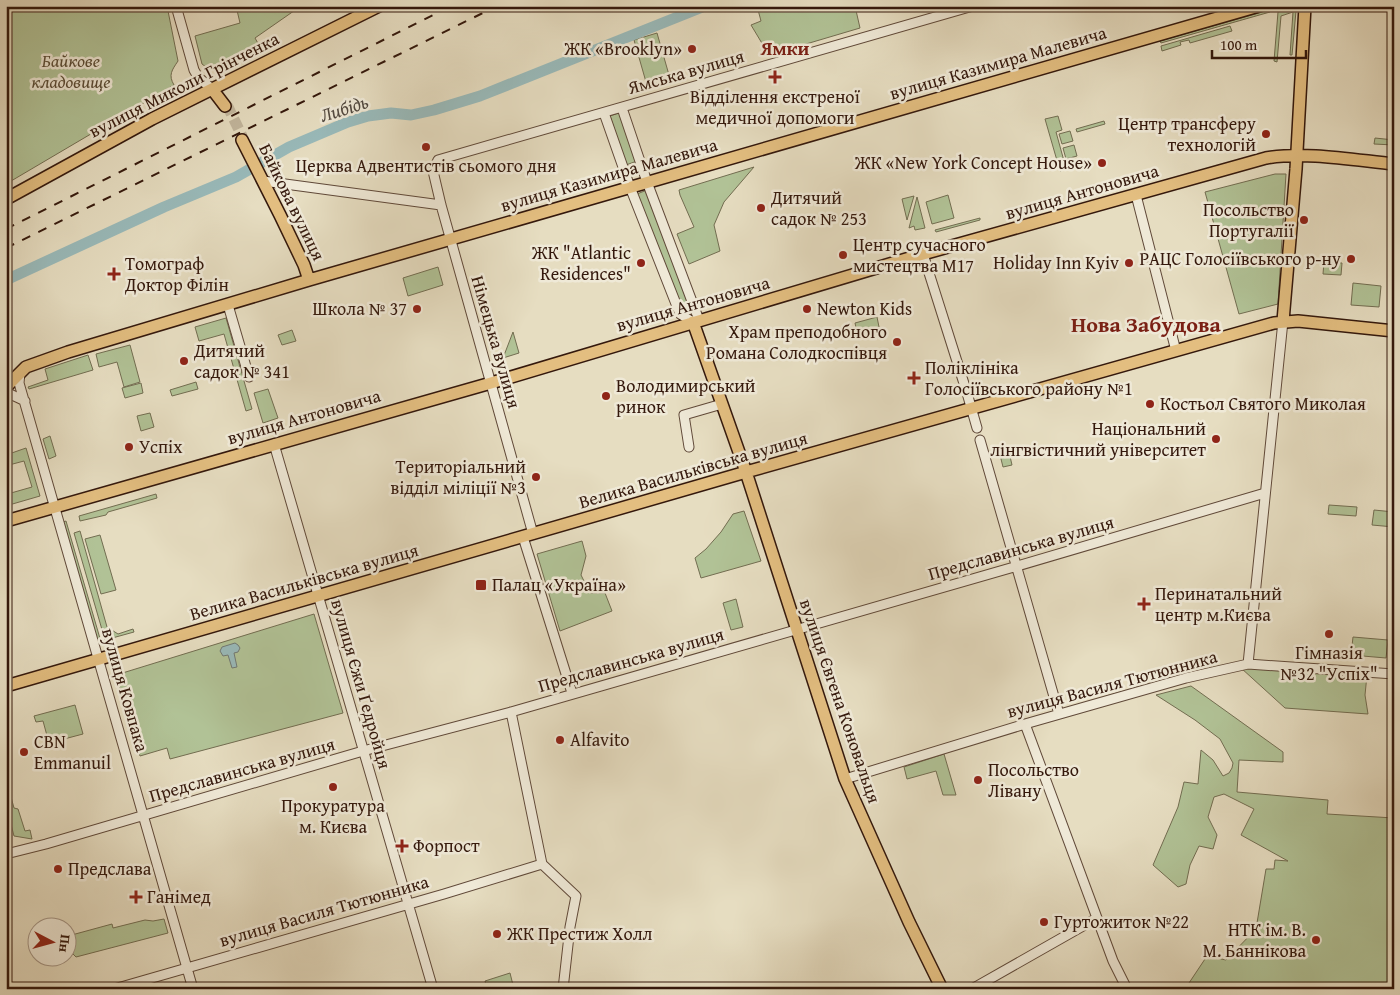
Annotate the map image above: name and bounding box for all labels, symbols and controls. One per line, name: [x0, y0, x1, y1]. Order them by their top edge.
street label: вулиця Казимира Малевича: [886, 18, 1110, 106]
street label: вулиця Миколи Грінченка: [84, 25, 284, 144]
scale bar: [1212, 28, 1306, 60]
district label: Ямки: [760, 34, 810, 62]
text: 100 m: [1220, 34, 1258, 55]
place label: ЖК «Brooklyn»: [563, 35, 682, 62]
street label: Ямська вулиця: [624, 42, 747, 101]
marker: ЖК «Brooklyn»: [686, 43, 698, 55]
park label: Байкове кладовище: [31, 47, 111, 95]
marker: Відділення екстреної медичної допомоги: [768, 70, 782, 84]
place label: Відділення екстреної медичної допомоги: [690, 83, 861, 131]
water label: Либідь: [316, 87, 372, 129]
place label: Центр трансферу технологій: [1118, 110, 1256, 158]
marker: Центр трансферу технологій: [1260, 128, 1272, 140]
street label: вулиця Казимира Малевича: [497, 130, 721, 218]
street label: Байкова вулиця: [252, 139, 332, 265]
marker: Церква Адвентистів сьомого дня: [420, 141, 432, 153]
place label: ЖК «New York Concept House»: [854, 149, 1092, 176]
place label: Церква Адвентистів сьомого дня: [296, 152, 556, 179]
street label: вулиця Антоновича: [1002, 157, 1162, 226]
marker: ЖК «New York Concept House»: [1096, 157, 1108, 169]
place label: Дитячий садок № 253: [770, 184, 867, 232]
place label: Посольство Португалії: [1203, 196, 1295, 244]
marker: Дитячий садок № 253: [755, 202, 767, 214]
marker: Посольство Португалії: [1298, 214, 1310, 226]
place label: Центр сучасного мистецтва M17: [853, 231, 986, 279]
place label: ЖК "Atlantic Residences": [531, 239, 631, 287]
place label: РАЦС Голосіївського р-ну: [1139, 245, 1341, 272]
marker: Центр сучасного мистецтва M17: [837, 249, 849, 261]
place label: Holiday Inn Kyiv: [993, 249, 1119, 276]
place label: Томограф Доктор Філін: [124, 250, 229, 298]
marker: РАЦС Голосіївського р-ну: [1345, 253, 1357, 265]
marker: ЖК "Atlantic Residences": [635, 257, 647, 269]
marker: Holiday Inn Kyiv: [1123, 257, 1135, 269]
marker: Томограф Доктор Філін: [107, 267, 121, 281]
street label: вулиця Антоновича: [613, 269, 773, 338]
street label: Німецька вулиця: [465, 272, 528, 411]
place label: Школа № 37: [313, 295, 407, 322]
place label: Newton Kids: [817, 295, 912, 322]
marker: Школа № 37: [411, 303, 423, 315]
marker: Newton Kids: [801, 303, 813, 315]
district label: Нова Забудова: [1071, 308, 1222, 340]
place label: Храм преподобного Романа Солодкоспівця: [706, 318, 887, 366]
marker: Храм преподобного Романа Солодкоспівця: [891, 336, 903, 348]
place label: Дитячий садок № 341: [193, 337, 290, 385]
place label: Поліклініка Голосіївського району №1: [925, 354, 1133, 402]
marker: Дитячий садок № 341: [178, 355, 190, 367]
marker: Поліклініка Голосіївського району №1: [907, 371, 921, 385]
place label: Володимирський ринок: [616, 372, 756, 420]
street label: вулиця Антоновича: [224, 382, 384, 451]
marker: Володимирський ринок: [600, 390, 612, 402]
place label: Костьол Святого Миколая: [1160, 390, 1366, 417]
marker: Костьол Святого Миколая: [1144, 398, 1156, 410]
place label: Національний лінгвістичний університет: [990, 415, 1206, 463]
street label: Велика Васильківська вулиця: [575, 424, 810, 515]
place label: Успіх: [139, 433, 183, 460]
marker: Національний лінгвістичний університет: [1210, 433, 1222, 445]
marker: Успіх: [123, 441, 135, 453]
place label: Територіальний відділ міліції №3: [390, 453, 526, 501]
marker: Територіальний відділ міліції №3: [530, 471, 542, 483]
street label: Предславинська вулиця: [925, 508, 1117, 587]
street label: Велика Васильківська вулиця: [186, 536, 421, 627]
place label: Палац «Україна»: [492, 571, 626, 598]
marker: Палац «Україна»: [474, 578, 488, 592]
place label: Перинатальний центр м.Києва: [1155, 580, 1282, 628]
street label: вулиця Євгена Коновальця: [793, 595, 888, 807]
street label: вулиця Єжи Ґедройця: [324, 596, 399, 772]
marker: Перинатальний центр м.Києва: [1137, 597, 1151, 611]
street label: Предславинська вулиця: [535, 620, 727, 699]
street label: вулиця Ковпака: [95, 625, 156, 755]
marker: Гімназія №32 "Успіх": [1323, 628, 1335, 640]
place label: Гімназія №32 "Успіх": [1280, 639, 1378, 687]
street label: вулиця Василя Тютюнника: [1004, 642, 1220, 725]
place label: Alfavito: [570, 726, 630, 753]
place label: CBN Emmanuil: [34, 728, 111, 776]
street label: Предславинська вулиця: [146, 730, 338, 809]
marker: Alfavito: [554, 734, 566, 746]
marker: CBN Emmanuil: [18, 746, 30, 758]
place label: Посольство Лівану: [988, 756, 1079, 804]
marker: Посольство Лівану: [972, 774, 984, 786]
marker: Прокуратура м. Києва: [327, 781, 339, 793]
place label: Прокуратура м. Києва: [281, 792, 385, 840]
place label: Форпост: [413, 832, 480, 859]
marker: Форпост: [395, 839, 409, 853]
place label: Предслава: [68, 855, 152, 882]
marker: Предслава: [52, 863, 64, 875]
street label: вулиця Василя Тютюнника: [216, 868, 432, 953]
place label: Ганімед: [147, 883, 211, 910]
marker: Ганімед: [129, 890, 143, 904]
place label: Гуртожиток №22: [1054, 908, 1189, 935]
marker: Гуртожиток №22: [1038, 916, 1050, 928]
place label: НТК ім. В. М. Баннікова: [1203, 916, 1306, 964]
north arrow: [28, 918, 78, 968]
place label: ЖК Престиж Холл: [506, 920, 653, 947]
marker: ЖК Престиж Холл: [491, 928, 503, 940]
text: Пн: [54, 933, 76, 954]
marker: НТК ім. В. М. Баннікова: [1310, 934, 1322, 946]

